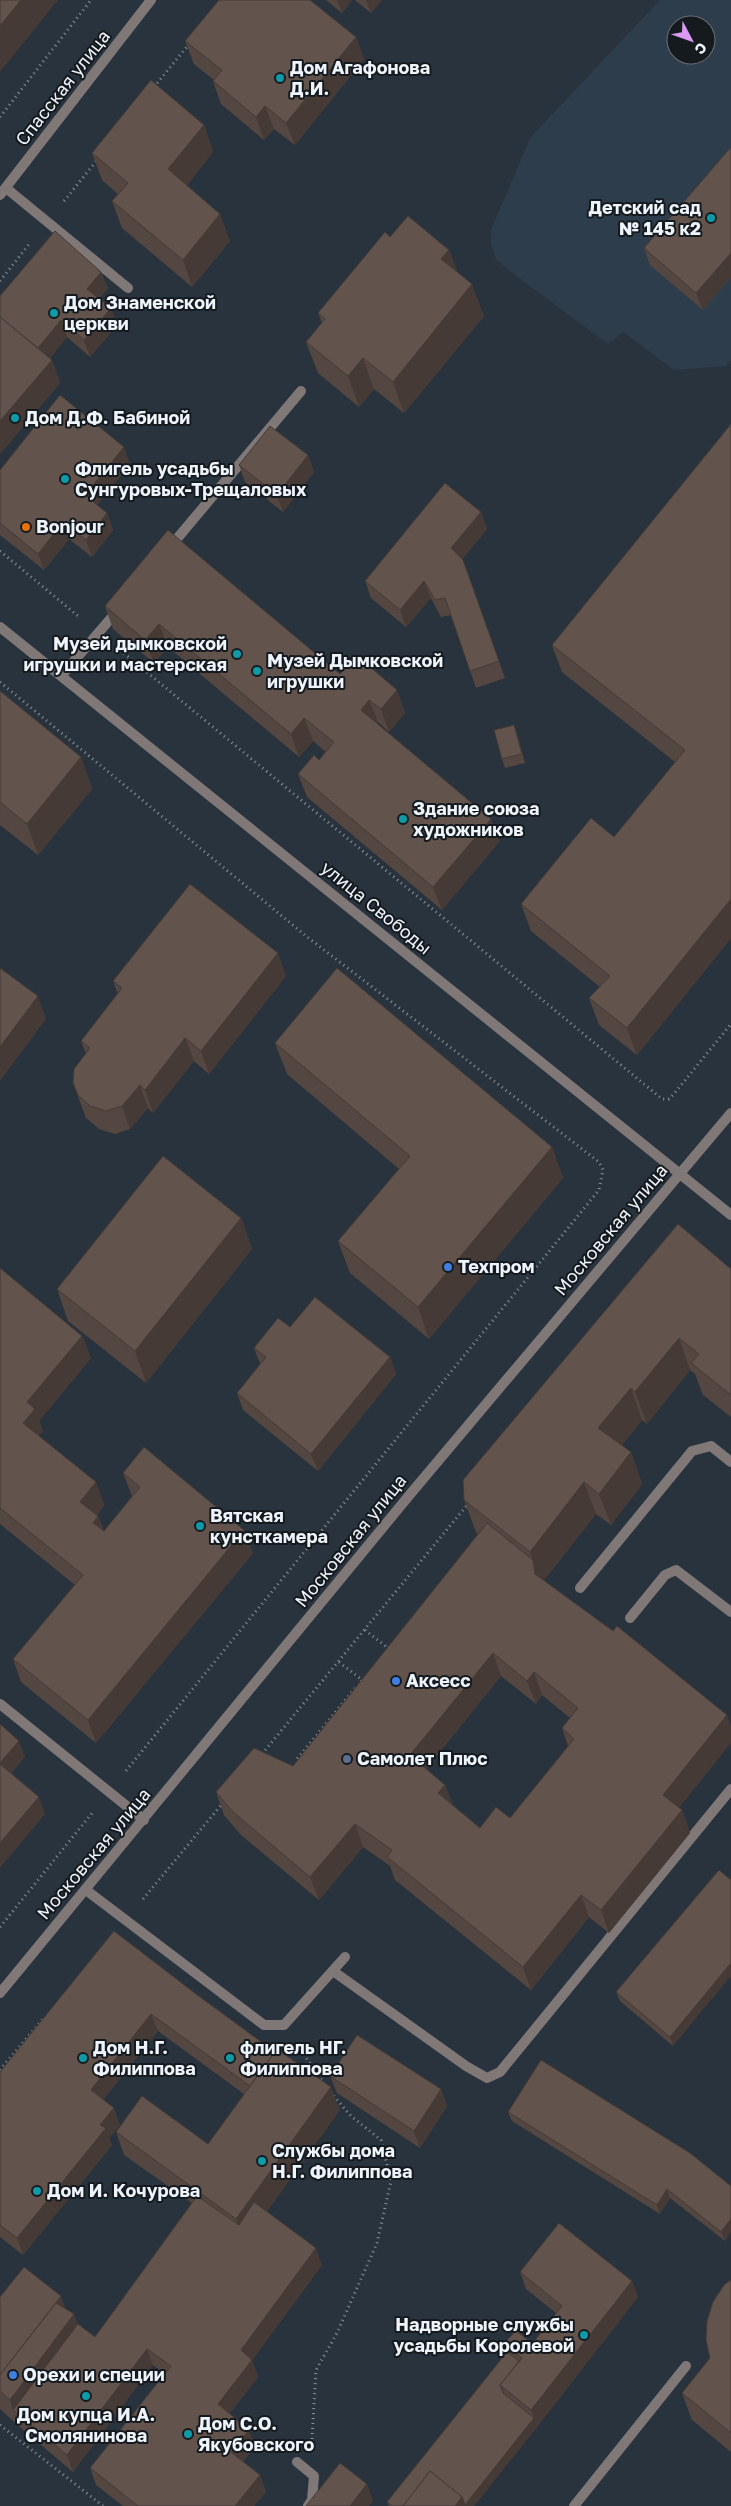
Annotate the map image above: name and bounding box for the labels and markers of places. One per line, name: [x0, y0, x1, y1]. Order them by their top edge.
place label: Дом Агафонова Д.И.: [290, 56, 430, 99]
marker: Дом Агафонова Д.И.: [274, 72, 286, 84]
place label: Детский сад № 145 к2: [589, 196, 701, 239]
marker: Детский сад № 145 к2: [705, 212, 717, 224]
place label: Дом Знаменской церкви: [64, 291, 216, 334]
marker: Дом Знаменской церкви: [48, 307, 60, 319]
place label: Дом Д.Ф. Бабиной: [25, 406, 190, 428]
marker: Дом Д.Ф. Бабиной: [9, 412, 21, 424]
place label: Флигель усадьбы Сунгуровых-Трещаловых: [75, 457, 307, 500]
marker: Флигель усадьбы Сунгуровых-Трещаловых: [59, 473, 71, 485]
place label: Bonjour: [36, 515, 104, 537]
marker: Bonjour: [20, 521, 32, 533]
place label: Музей дымковской игрушки и мастерская: [24, 632, 227, 675]
marker: Музей дымковской игрушки и мастерская: [231, 648, 243, 660]
place label: Музей Дымковской игрушки: [267, 649, 443, 692]
marker: Музей Дымковской игрушки: [251, 665, 263, 677]
place label: Здание союза художников: [413, 797, 540, 840]
marker: Здание союза художников: [397, 813, 409, 825]
place label: Техпром: [458, 1255, 535, 1277]
marker: Техпром: [442, 1261, 454, 1273]
place label: Вятская кунсткамера: [210, 1504, 328, 1547]
marker: Вятская кунсткамера: [194, 1520, 206, 1532]
place label: Аксесс: [406, 1669, 471, 1691]
marker: Аксесс: [390, 1675, 402, 1687]
place label: Самолет Плюс: [357, 1747, 488, 1769]
marker: Самолет Плюс: [341, 1753, 353, 1765]
place label: Дом Н.Г. Филиппова: [93, 2036, 196, 2079]
place label: флигель НГ. Филиппова: [240, 2036, 346, 2079]
marker: Дом Н.Г. Филиппова: [77, 2052, 89, 2064]
marker: флигель НГ. Филиппова: [224, 2052, 236, 2064]
place label: Службы дома Н.Г. Филиппова: [272, 2139, 412, 2182]
marker: Службы дома Н.Г. Филиппова: [256, 2155, 268, 2167]
place label: Дом И. Кочурова: [47, 2179, 200, 2201]
marker: Дом И. Кочурова: [31, 2185, 43, 2197]
place label: Надворные службы усадьбы Королевой: [394, 2313, 574, 2356]
marker: Надворные службы усадьбы Королевой: [578, 2329, 590, 2341]
place label: Орехи и специи: [23, 2363, 165, 2385]
marker: Орехи и специи: [7, 2369, 19, 2381]
marker: Дом купца И.А. Смолянинова: [80, 2390, 92, 2402]
place label: Дом купца И.А. Смолянинова: [17, 2403, 155, 2446]
place label: Дом С.О. Якубовского: [198, 2412, 314, 2455]
marker: Дом С.О. Якубовского: [182, 2428, 194, 2440]

